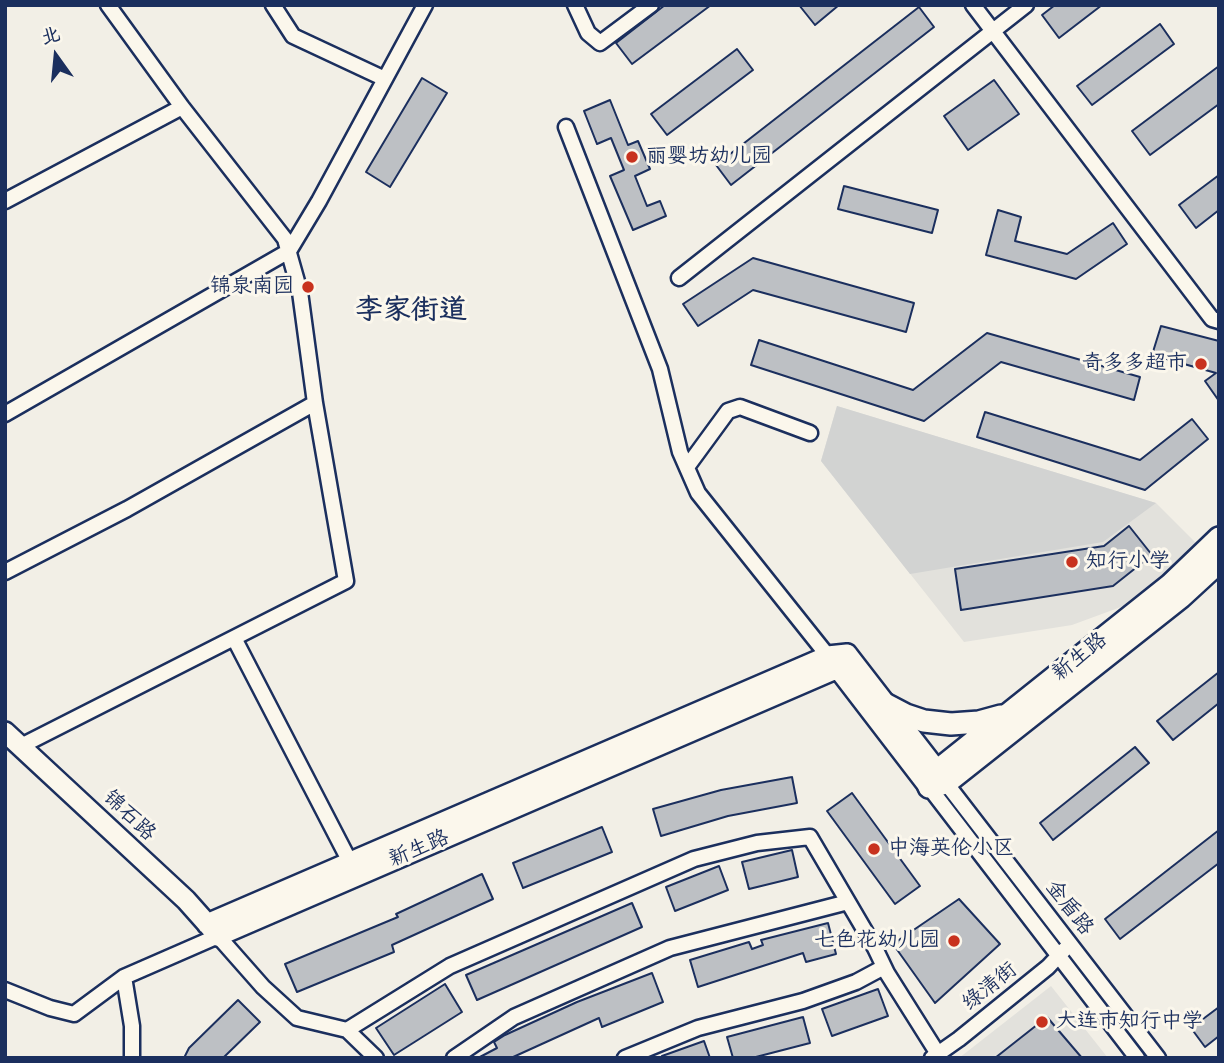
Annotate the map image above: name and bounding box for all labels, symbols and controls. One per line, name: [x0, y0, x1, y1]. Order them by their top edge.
text: 北: [37, 17, 64, 54]
north arrow: [21, 21, 91, 91]
place label: 丽婴坊幼儿园: [646, 144, 772, 170]
marker: 丽婴坊幼儿园: [624, 149, 640, 165]
place label: 锦泉南园: [210, 274, 294, 300]
marker: 锦泉南园: [300, 279, 316, 295]
district label: 李家街道: [355, 294, 467, 328]
place label: 奇多多超市: [1082, 351, 1187, 377]
marker: 奇多多超市: [1193, 356, 1209, 372]
place label: 知行小学: [1086, 549, 1170, 575]
marker: 知行小学: [1064, 554, 1080, 570]
street label: 新生路: [1048, 627, 1112, 687]
street label: 锦石路: [97, 785, 161, 847]
street label: 新生路: [385, 825, 453, 873]
place label: 中海英伦小区: [888, 836, 1014, 862]
marker: 中海英伦小区: [866, 841, 882, 857]
street label: 金盾路: [1040, 875, 1098, 941]
place label: 七色花幼儿园: [814, 928, 940, 954]
marker: 七色花幼儿园: [946, 933, 962, 949]
street label: 绿清街: [958, 957, 1022, 1017]
place label: 大连市知行中学: [1056, 1009, 1203, 1035]
marker: 大连市知行中学: [1034, 1014, 1050, 1030]

